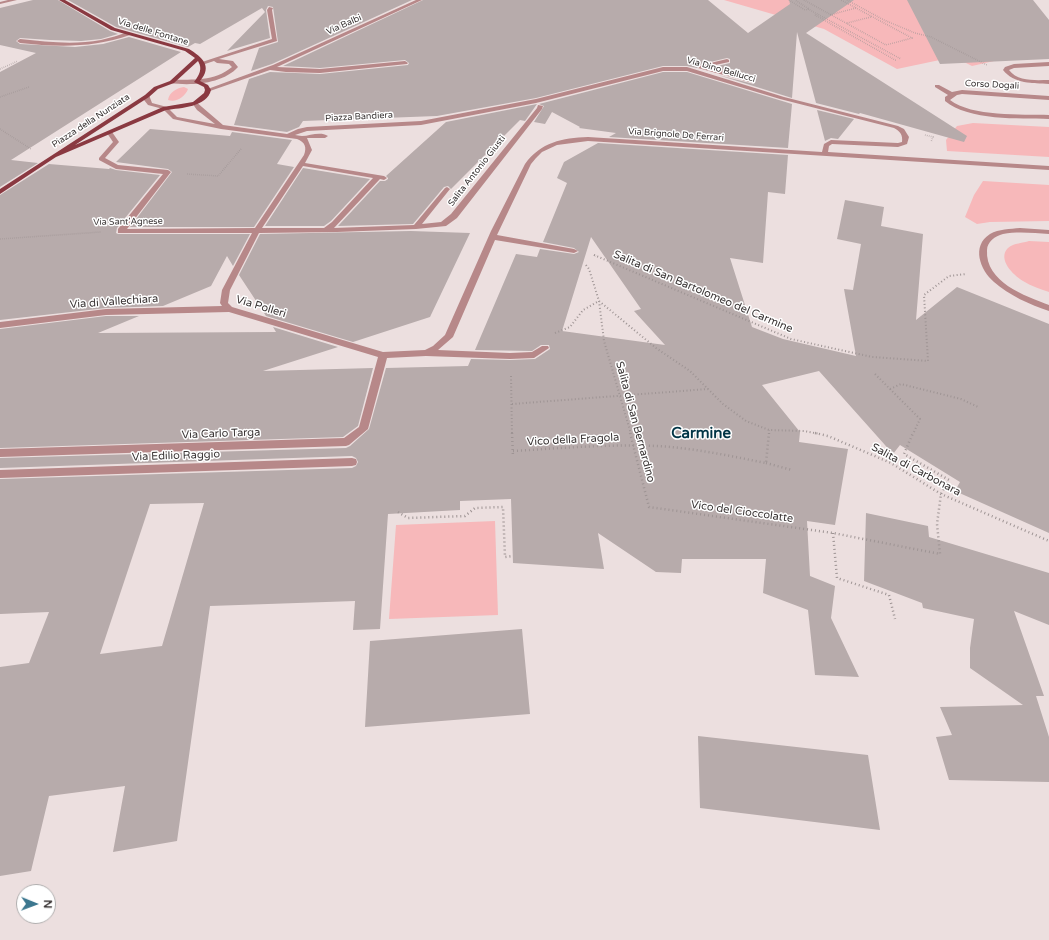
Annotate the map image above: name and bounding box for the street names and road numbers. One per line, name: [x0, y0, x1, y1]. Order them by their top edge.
street label: Via Balbi: [325, 12, 363, 38]
street label: Via delle Fontane: [116, 16, 190, 48]
street label: Via Dino Bellucci: [685, 55, 757, 85]
street label: Corso Dogali: [965, 78, 1019, 92]
street label: Piazza della Nunziata: [50, 92, 132, 150]
street label: Piazza Bandiera: [325, 110, 393, 124]
street label: Via Brignole De Ferrari: [628, 126, 724, 144]
street label: Salita Antonio Giusti: [446, 133, 508, 209]
street label: Via Sant'Agnese: [93, 216, 163, 228]
street label: Salita di San Bartolomeo del Carmine: [611, 248, 795, 336]
street label: Via di Vallechiara: [69, 292, 159, 312]
street label: Via Polleri: [234, 293, 288, 321]
street label: Salita di San Bernardino: [612, 360, 658, 484]
street label: Via Carlo Targa: [181, 426, 261, 442]
street label: Vico della Fragola: [526, 431, 620, 449]
street label: Salita di Carbonara: [869, 441, 963, 499]
street label: Via Edilio Raggio: [132, 448, 220, 464]
street label: Vico del Cioccolatte: [690, 498, 794, 526]

